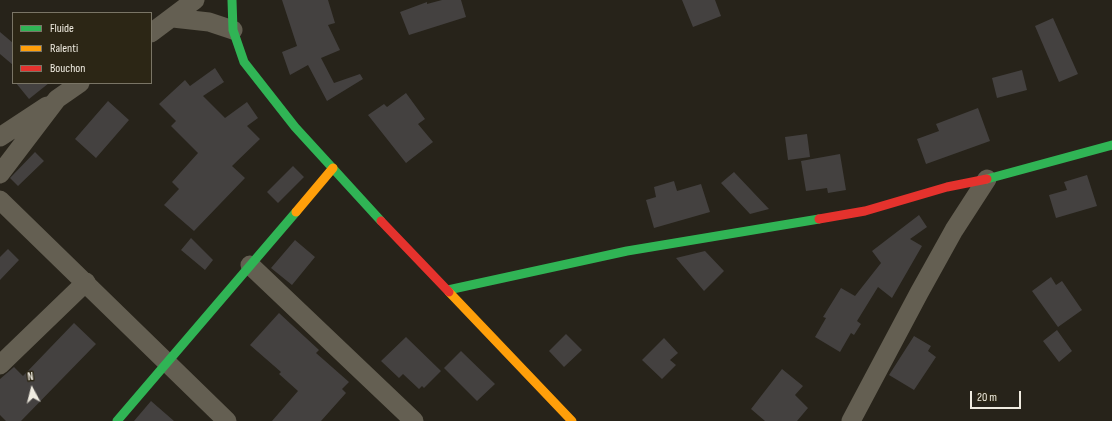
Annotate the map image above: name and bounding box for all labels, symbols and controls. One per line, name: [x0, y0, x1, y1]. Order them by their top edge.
legend: [12, 12, 152, 84]
text: Fluide: [50, 21, 74, 36]
text: Ralenti: [50, 41, 78, 56]
text: Bouchon: [50, 61, 85, 76]
north arrow: [12, 369, 52, 409]
text: N: [27, 370, 34, 383]
scale bar: [972, 383, 1023, 409]
text: 20 m: [977, 390, 997, 405]

